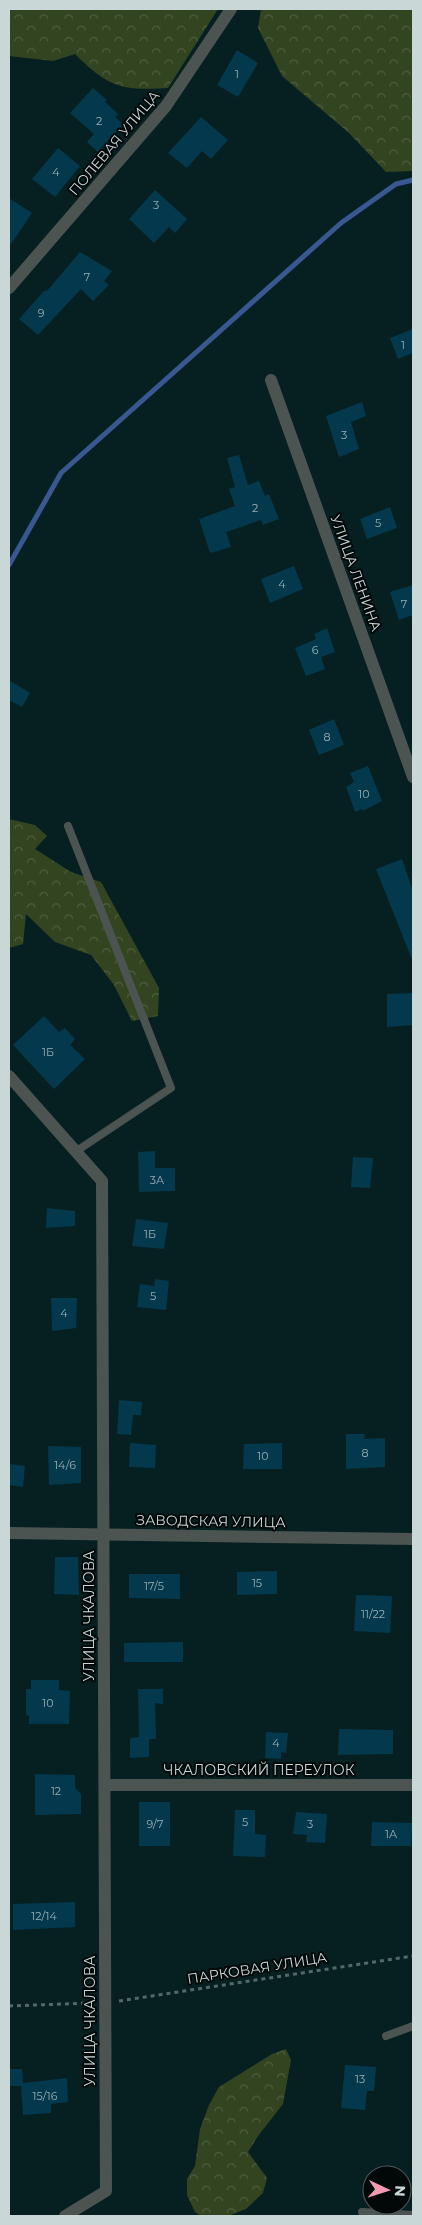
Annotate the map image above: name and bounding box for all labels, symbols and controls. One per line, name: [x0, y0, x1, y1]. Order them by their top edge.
house number: 1: [235, 67, 239, 81]
street label: ПОЛЕВАЯ УЛИЦА: [65, 86, 164, 199]
house number: 2: [96, 114, 102, 128]
house number: 4: [52, 165, 60, 179]
house number: 3: [153, 198, 159, 212]
house number: 7: [84, 270, 90, 284]
house number: 9: [38, 306, 45, 320]
house number: 1: [401, 338, 405, 352]
house number: 3: [341, 428, 347, 442]
house number: 2: [252, 501, 258, 515]
street label: УЛИЦА ЛЕНИНА: [327, 512, 386, 634]
house number: 5: [375, 516, 381, 530]
house number: 4: [278, 577, 286, 591]
house number: 7: [401, 597, 407, 611]
house number: 6: [312, 643, 319, 657]
house number: 8: [323, 730, 331, 744]
house number: 10: [358, 787, 370, 801]
house number: 1Б: [42, 1045, 54, 1059]
house number: 3А: [150, 1173, 165, 1187]
house number: 1Б: [144, 1227, 156, 1241]
house number: 5: [150, 1289, 156, 1303]
house number: 4: [60, 1306, 68, 1320]
house number: 8: [361, 1446, 369, 1460]
house number: 10: [257, 1449, 269, 1463]
house number: 14/6: [54, 1458, 76, 1472]
street label: ЗАВОДСКАЯ УЛИЦА: [136, 1511, 286, 1531]
street label: УЛИЦА ЧКАЛОВА: [80, 1550, 98, 1681]
house number: 15: [252, 1576, 262, 1590]
house number: 17/5: [144, 1579, 164, 1593]
house number: 11/22: [361, 1607, 385, 1621]
house number: 10: [42, 1696, 54, 1710]
house number: 4: [272, 1736, 280, 1750]
street label: ЧКАЛОВСКИЙ ПЕРЕУЛОК: [163, 1761, 355, 1779]
house number: 12: [51, 1784, 61, 1798]
house number: 5: [242, 1815, 248, 1829]
house number: 9/7: [147, 1817, 163, 1831]
house number: 3: [307, 1817, 313, 1831]
house number: 1А: [385, 1827, 398, 1841]
house number: 12/14: [31, 1909, 58, 1923]
street label: ПАРКОВАЯ УЛИЦА: [186, 1948, 329, 1988]
street label: УЛИЦА ЧКАЛОВА: [81, 1955, 99, 2086]
house number: 13: [355, 2072, 365, 2086]
house number: 15/16: [33, 2089, 58, 2103]
north arrow: [362, 2165, 412, 2215]
text: N: [391, 2185, 409, 2197]

